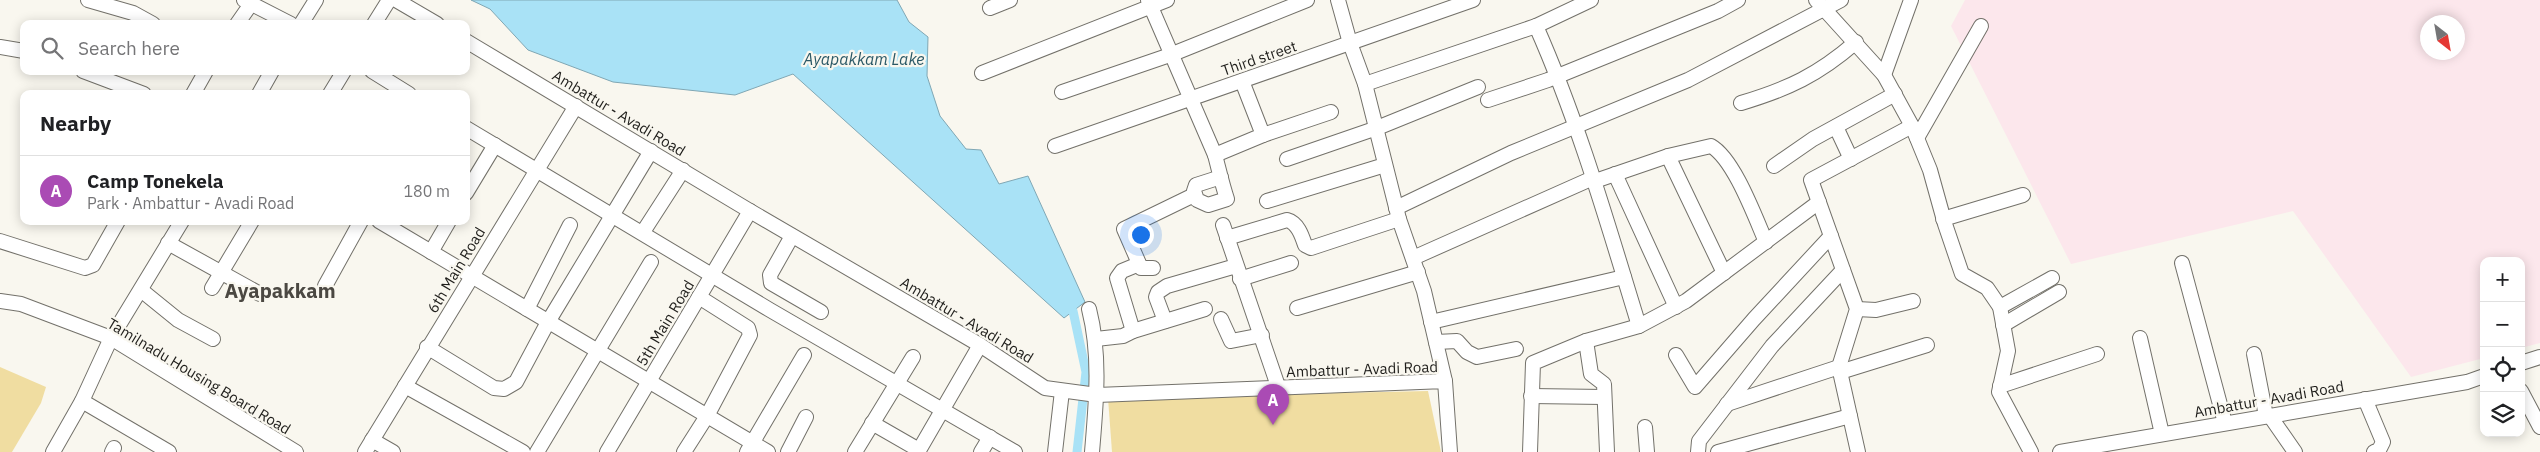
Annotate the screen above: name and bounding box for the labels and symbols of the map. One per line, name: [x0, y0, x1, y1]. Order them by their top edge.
north arrow: [2420, 15, 2465, 60]
street label: Third street: [1219, 36, 1299, 80]
water label: Ayapakkam Lake: [802, 49, 925, 69]
street label: Ambattur - Avadi Road: [549, 66, 689, 160]
your location: [1128, 222, 1154, 248]
street label: 6th Main Road: [423, 224, 489, 316]
street label: Ambattur - Avadi Road: [897, 273, 1037, 367]
district label: Ayapakkam: [224, 277, 336, 304]
street label: 5th Main Road: [632, 277, 698, 369]
street label: Tamilnadu Housing Board Road: [104, 314, 294, 438]
street label: Ambattur - Avadi Road: [1286, 357, 1438, 381]
street label: Ambattur - Avadi Road: [2193, 376, 2345, 422]
pin: A: [1257, 384, 1289, 425]

